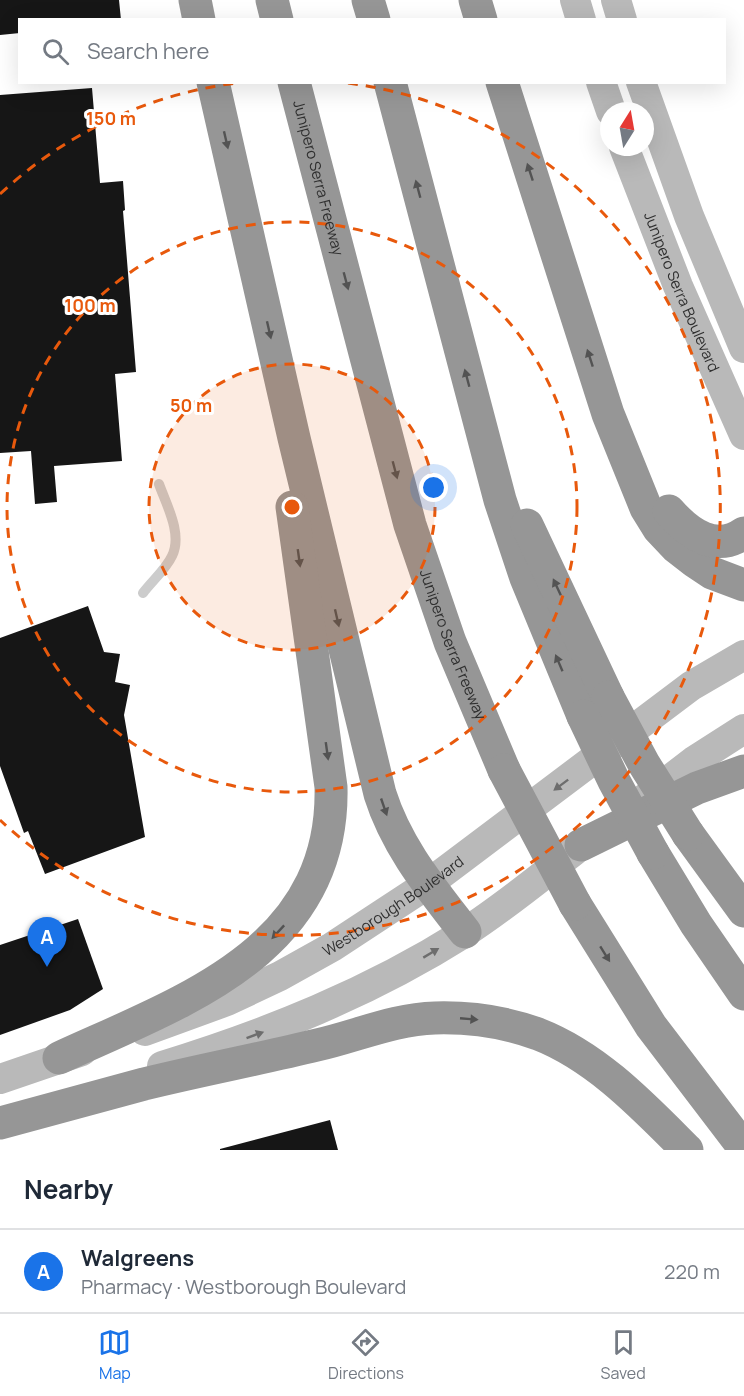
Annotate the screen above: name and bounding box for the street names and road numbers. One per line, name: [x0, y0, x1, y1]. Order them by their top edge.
street label: Junipero Serra Freeway: [289, 98, 350, 258]
street label: Junipero Serra Boulevard: [640, 209, 725, 375]
street label: Junipero Serra Freeway: [415, 566, 492, 723]
street label: Westborough Boulevard: [319, 850, 468, 961]

